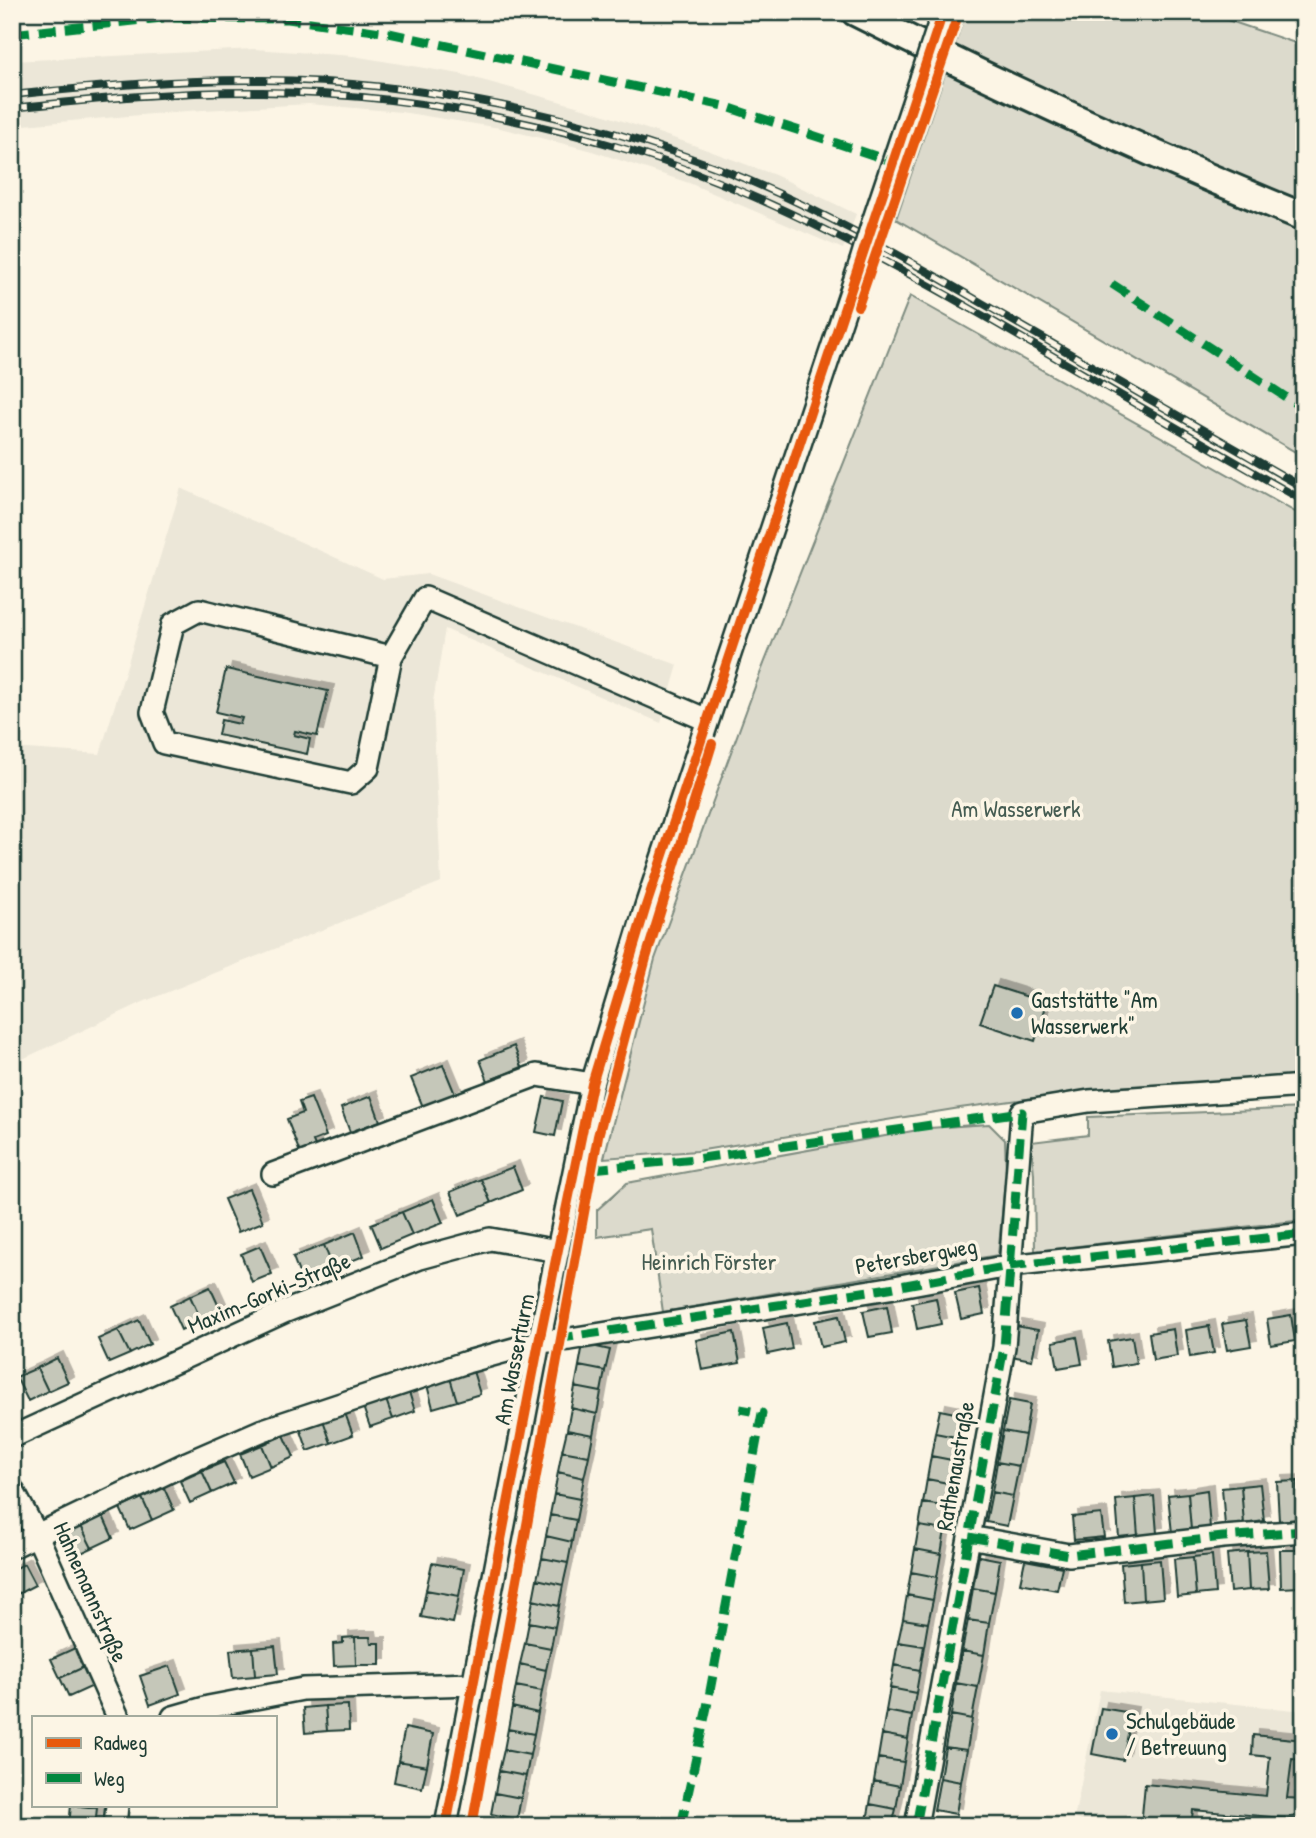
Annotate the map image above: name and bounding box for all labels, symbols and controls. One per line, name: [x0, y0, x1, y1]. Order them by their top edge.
park label: Am Wasserwerk: [951, 793, 1081, 824]
place label: Gaststätte "Am Wasserwerk": [1031, 984, 1158, 1041]
marker: Gaststätte "Am Wasserwerk": [1009, 1005, 1025, 1021]
street label: Petersbergweg: [853, 1230, 979, 1281]
street label: Maxim-Gorki-Straße: [183, 1244, 355, 1341]
park label: Heinrich Förster: [642, 1246, 777, 1277]
street label: Am Wasserturm: [486, 1291, 541, 1427]
street label: Rathenaustraße: [928, 1399, 981, 1533]
street label: Hahnemannstraße: [47, 1517, 136, 1667]
place label: Schulgebäude / Betreuung: [1126, 1705, 1236, 1762]
legend: [32, 1716, 276, 1806]
marker: Schulgebäude / Betreuung: [1104, 1726, 1120, 1742]
text: Radweg: [94, 1728, 147, 1757]
text: Weg: [94, 1764, 125, 1793]

